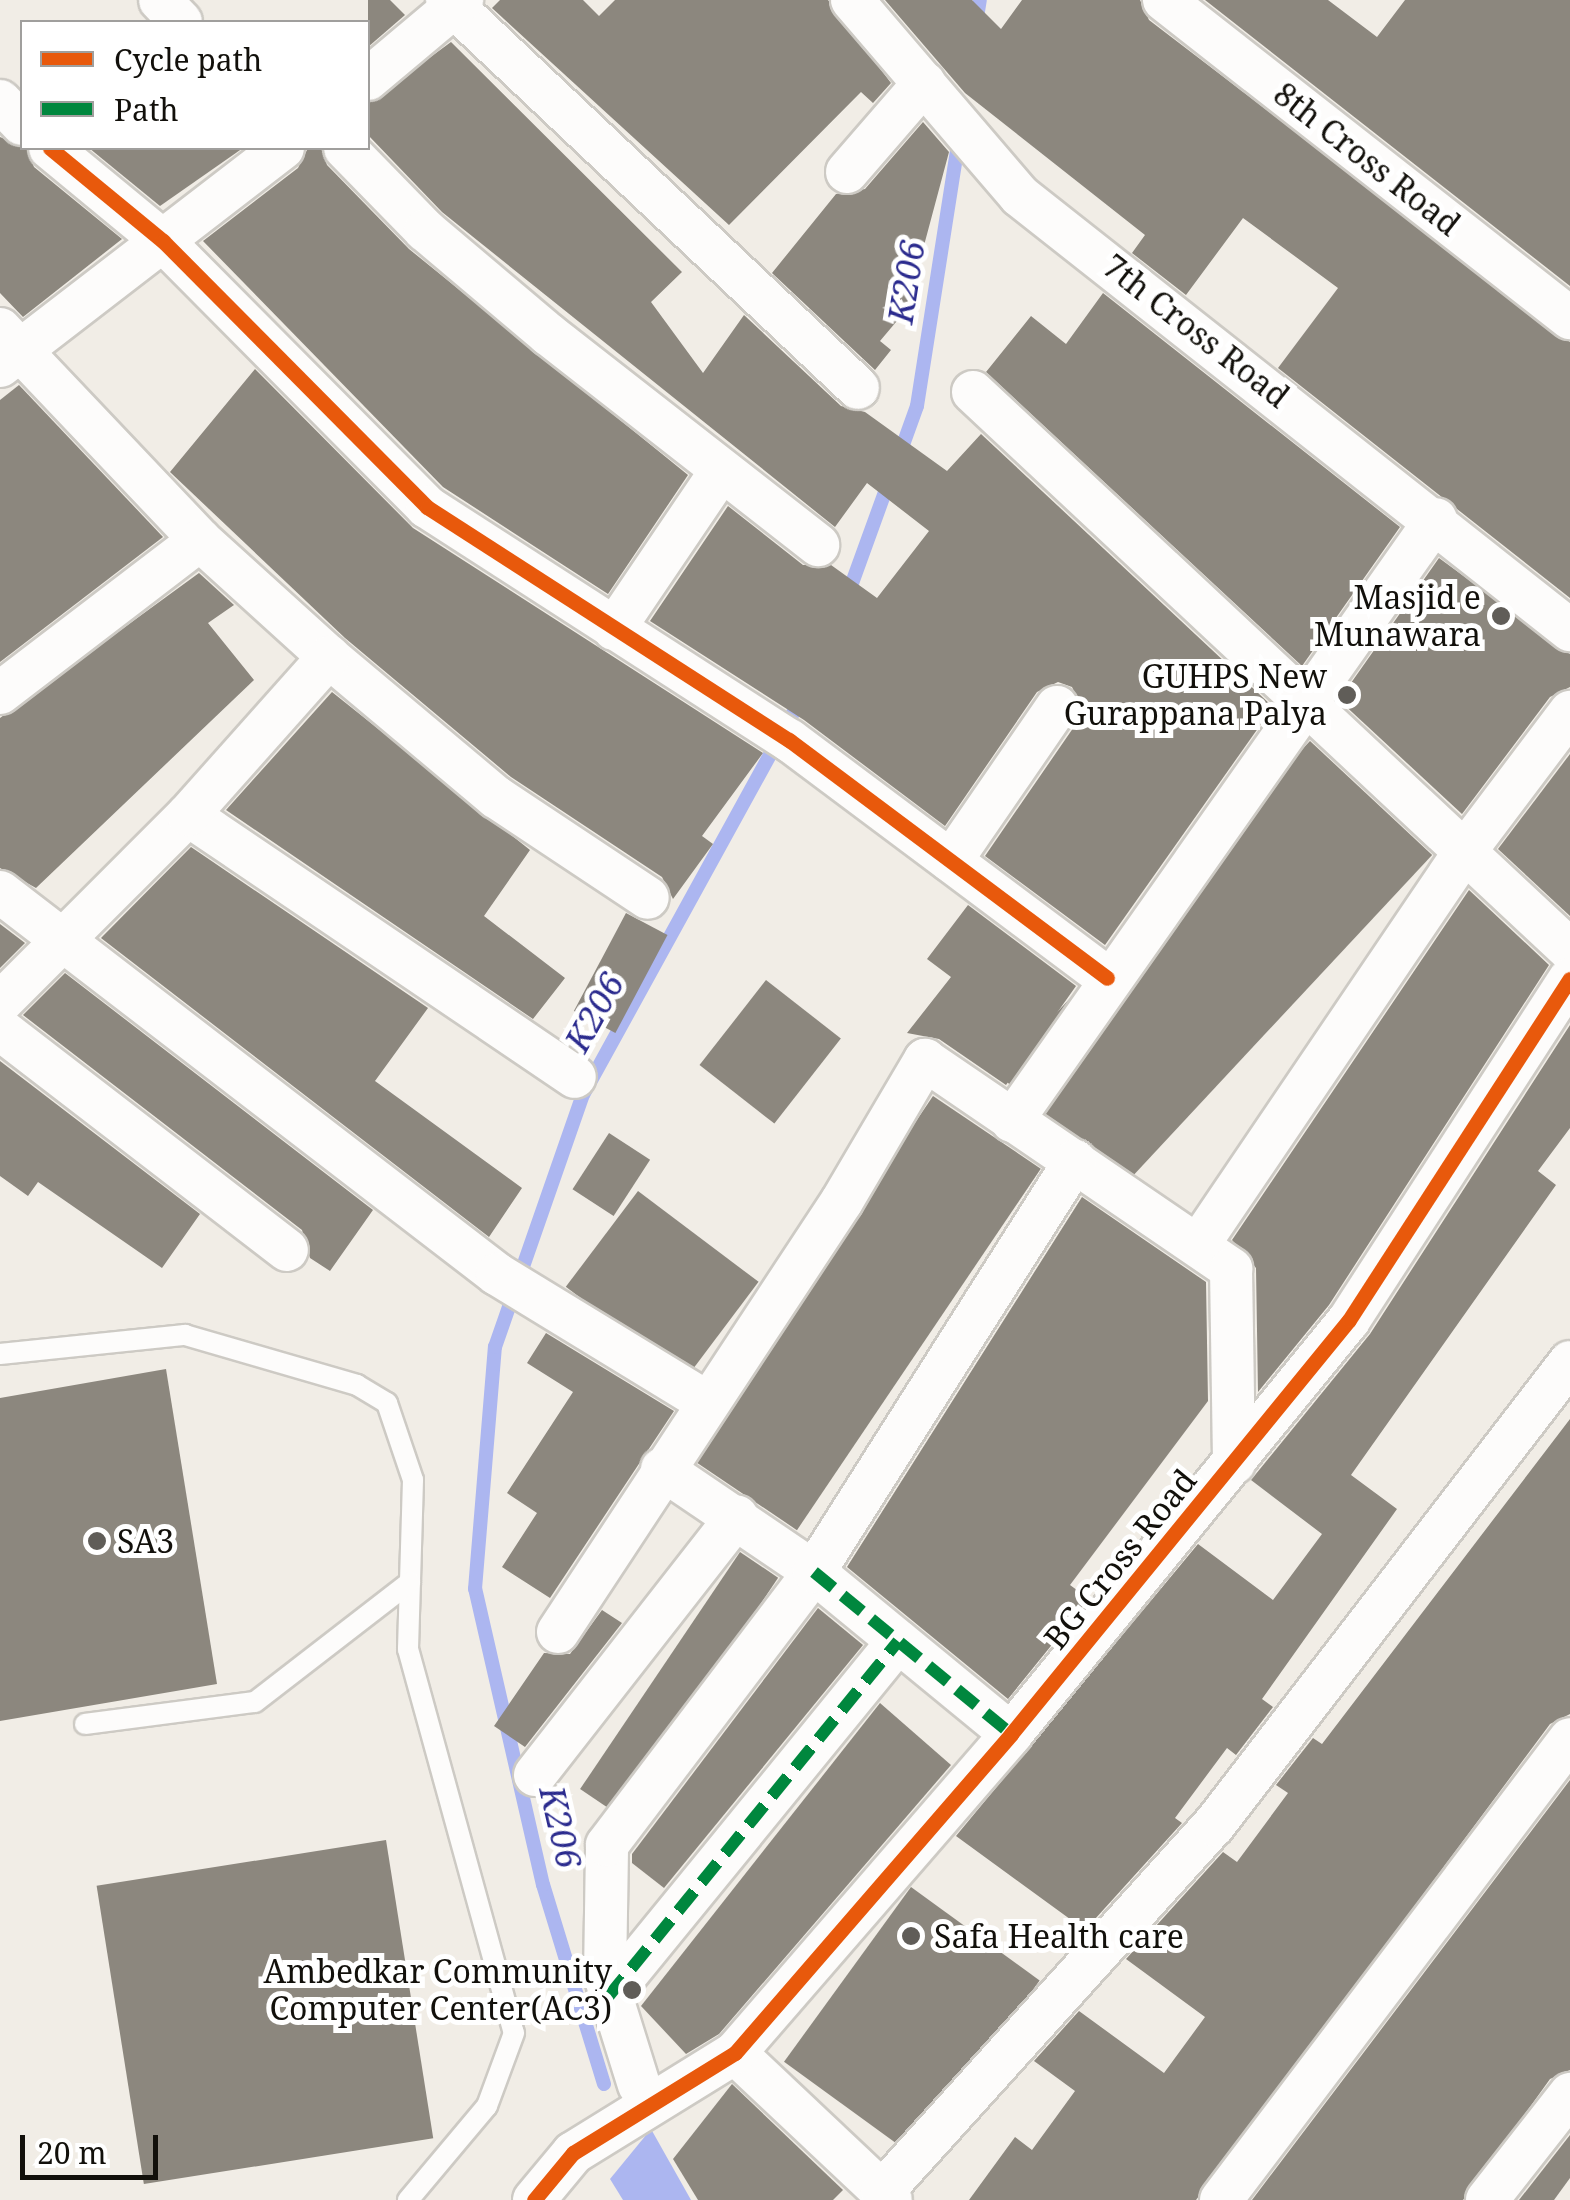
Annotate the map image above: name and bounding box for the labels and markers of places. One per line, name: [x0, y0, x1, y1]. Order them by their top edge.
place label: Masjid e Munawara: [1314, 579, 1481, 654]
marker: Masjid e Munawara: [1490, 605, 1512, 627]
place label: GUHPS New Gurappana Palya: [1064, 658, 1327, 733]
marker: GUHPS New Gurappana Palya: [1336, 684, 1358, 706]
place label: SA3: [117, 1522, 174, 1560]
marker: SA3: [86, 1530, 108, 1552]
place label: Safa Health care: [934, 1917, 1184, 1955]
marker: Safa Health care: [898, 1923, 924, 1949]
place label: Ambedkar Community Computer Center(AC3): [264, 1953, 612, 2028]
marker: Ambedkar Community Computer Center(AC3): [621, 1979, 643, 2001]

